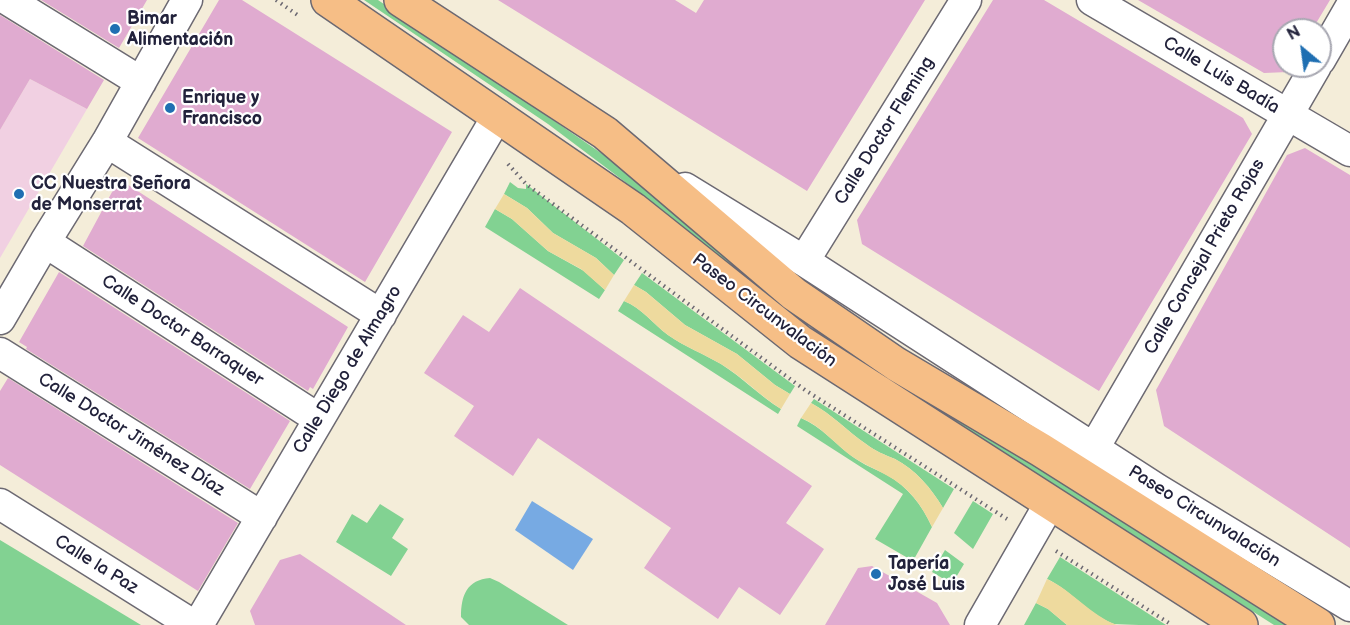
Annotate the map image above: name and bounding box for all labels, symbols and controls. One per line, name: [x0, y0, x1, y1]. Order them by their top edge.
place label: Bimar Alimentación: [127, 8, 233, 50]
north arrow: [1272, 18, 1332, 78]
marker: Bimar Alimentación: [108, 22, 122, 36]
text: N: [1284, 22, 1304, 45]
street label: Calle Luis Badía: [1159, 33, 1283, 119]
street label: Calle Doctor Fleming: [831, 53, 939, 209]
place label: Enrique y Francisco: [182, 87, 262, 130]
marker: Enrique y Francisco: [163, 101, 177, 115]
street label: Calle Concejal Prieto Rojas: [1140, 155, 1270, 359]
place label: CC Nuestra Señora de Monserrat: [31, 173, 191, 216]
marker: CC Nuestra Señora de Monserrat: [12, 187, 26, 201]
street label: Paseo Circunvalación: [688, 250, 840, 372]
street label: Calle Doctor Barraquer: [97, 271, 267, 391]
street label: Calle Diego de Almagro: [289, 282, 407, 458]
street label: Calle Doctor Jiménez Díaz: [34, 369, 228, 501]
street label: Paseo Circunvalación: [1124, 461, 1284, 573]
street label: Calle la Paz: [50, 531, 142, 599]
place label: Tapería José Luis: [888, 553, 965, 596]
marker: Tapería José Luis: [869, 567, 883, 581]

